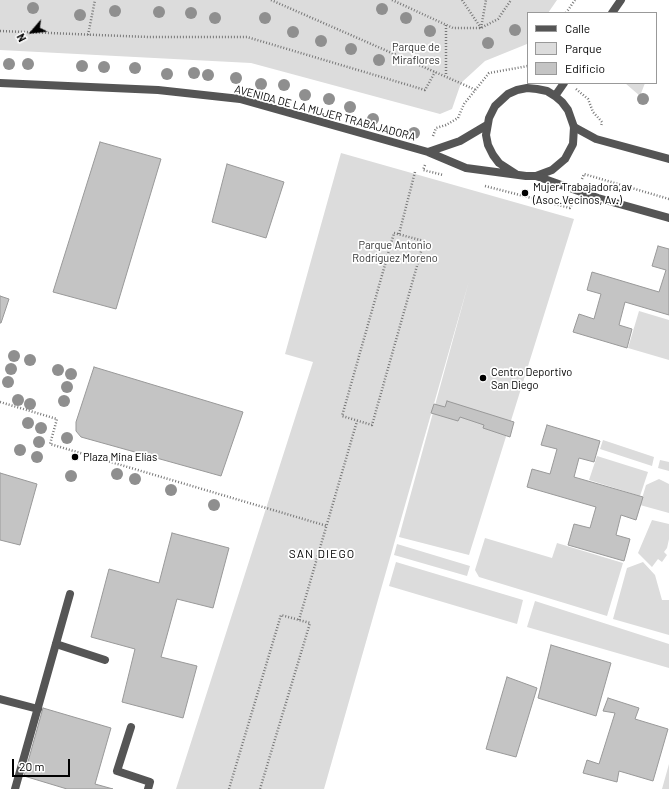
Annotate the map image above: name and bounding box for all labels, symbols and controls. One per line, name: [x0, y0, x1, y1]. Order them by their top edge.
north arrow: [12, 12, 52, 52]
legend: [527, 12, 657, 84]
text: Calle: [565, 21, 590, 35]
text: N: [14, 32, 28, 44]
park label: Parque de Miraflores: [392, 40, 440, 66]
text: Parque: [565, 41, 602, 55]
text: Edificio: [565, 61, 605, 75]
street label: AVENIDA DE LA MUJER TRABAJADORA: [233, 82, 417, 144]
place label: Mujer Trabajadora,av (Asoc.Vecinos, Av.): [533, 180, 632, 206]
marker: Mujer Trabajadora,av (Asoc.Vecinos, Av.): [520, 188, 530, 198]
park label: Parque Antonio Rodríguez Moreno: [352, 238, 438, 264]
place label: Centro Deportivo San Diego: [491, 365, 572, 391]
marker: Centro Deportivo San Diego: [478, 373, 488, 383]
place label: Plaza Mina Elías: [83, 450, 157, 464]
marker: Plaza Mina Elías: [70, 452, 80, 462]
district label: SAN DIEGO: [289, 547, 355, 561]
scale bar: [14, 751, 72, 777]
text: 20 m: [19, 759, 45, 773]

